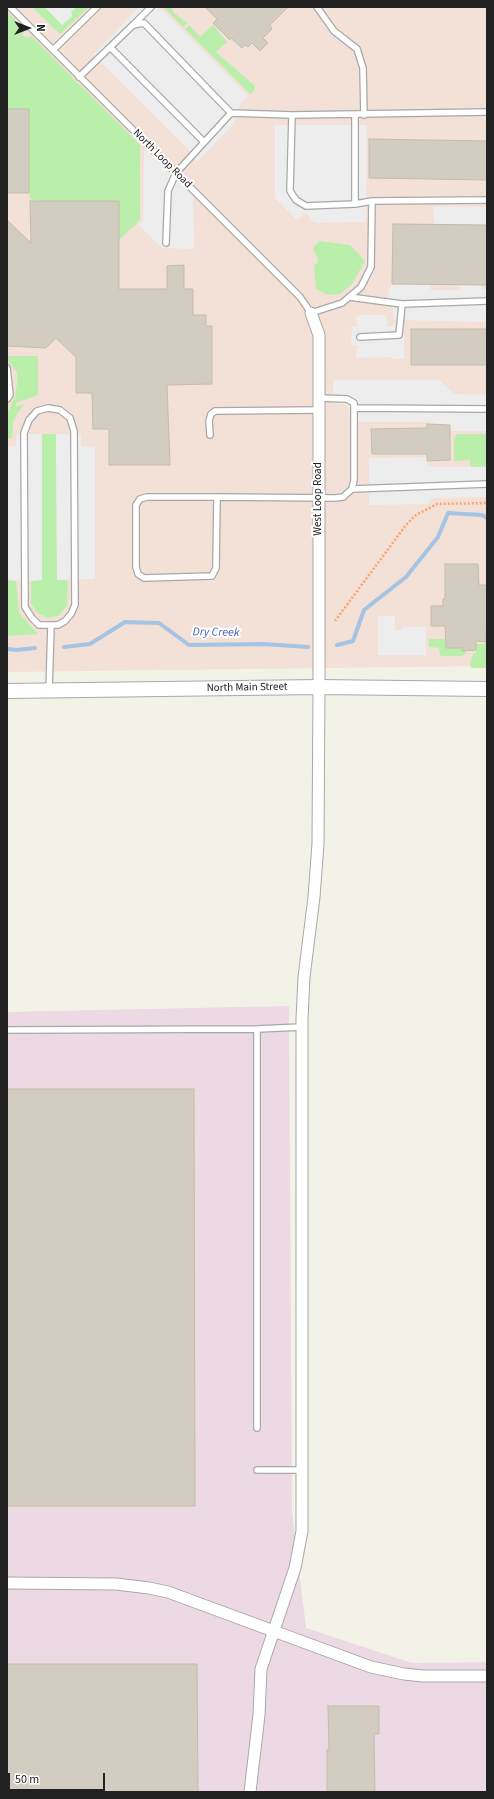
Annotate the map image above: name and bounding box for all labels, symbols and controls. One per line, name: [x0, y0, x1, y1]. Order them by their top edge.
north arrow: [8, 8, 48, 48]
text: N: [33, 24, 48, 32]
street label: North Loop Road: [130, 127, 194, 191]
street label: West Loop Road: [312, 462, 326, 536]
water label: Dry Creek: [192, 625, 240, 641]
street label: North Main Street: [206, 681, 288, 695]
scale bar: [10, 1765, 107, 1791]
text: 50 m: [15, 1771, 39, 1788]

